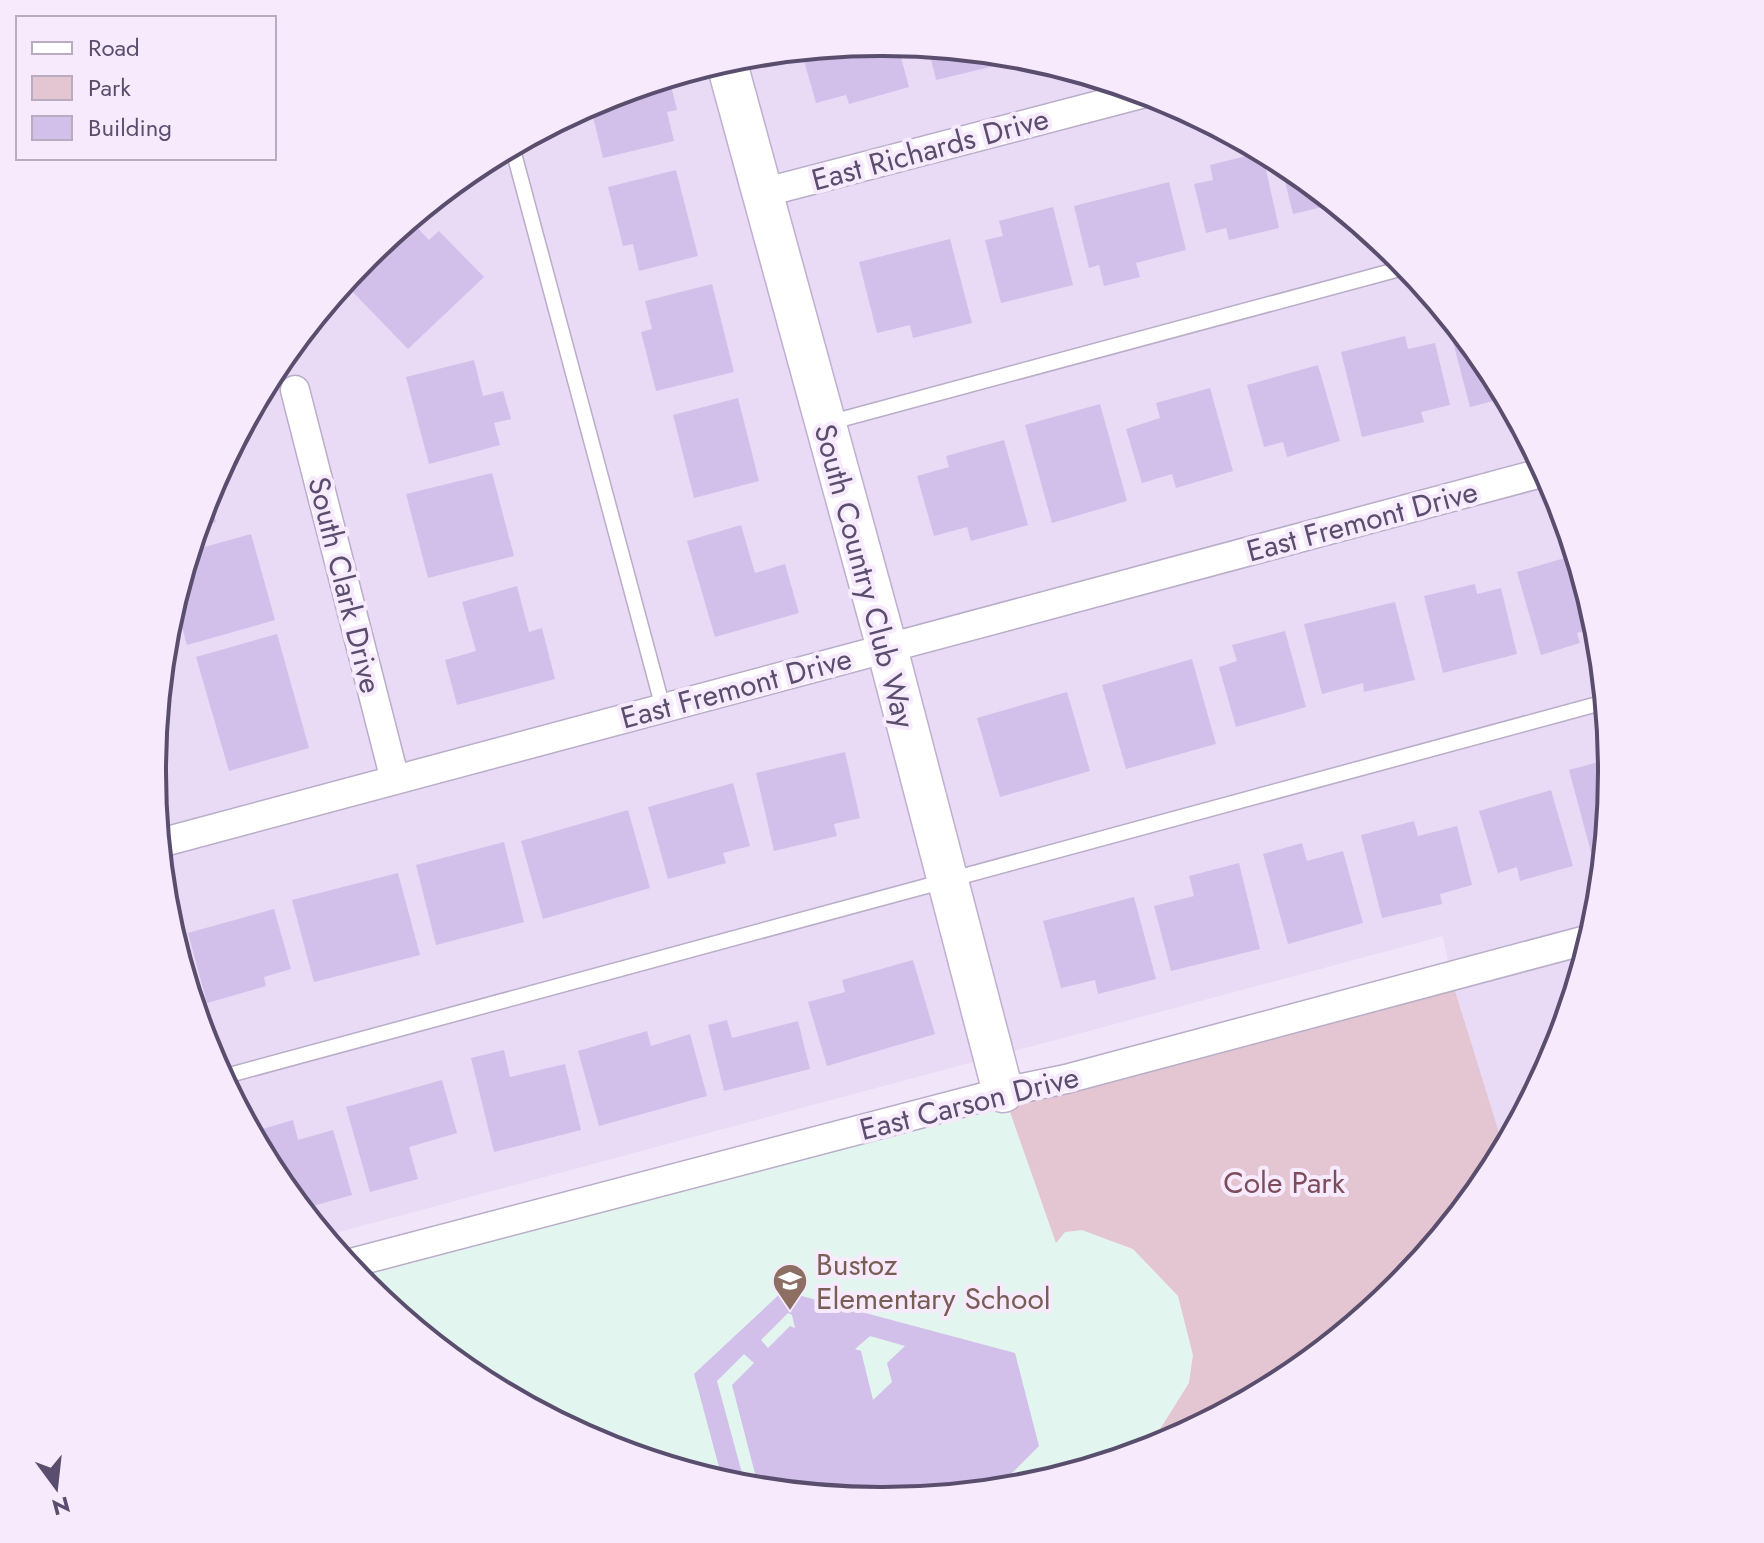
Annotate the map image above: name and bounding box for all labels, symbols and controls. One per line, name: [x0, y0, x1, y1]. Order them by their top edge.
legend: [16, 16, 276, 160]
text: Road: [88, 30, 140, 65]
text: Park: [88, 70, 131, 105]
street label: East Richards Drive: [807, 97, 1053, 201]
text: Building: [88, 110, 172, 145]
street label: South Country Club Way: [804, 419, 926, 734]
street label: East Fremont Drive: [1242, 470, 1482, 572]
street label: South Clark Drive: [297, 472, 393, 698]
street label: East Fremont Drive: [616, 637, 856, 739]
street label: East Carson Drive: [855, 1055, 1083, 1151]
park label: Cole Park: [1223, 1161, 1346, 1204]
place label: Bustoz Elementary School: [816, 1243, 1051, 1320]
school or university icon: Bustoz Elementary School: [771, 1262, 809, 1312]
north arrow: [16, 1447, 96, 1527]
text: N: [49, 1489, 74, 1524]

